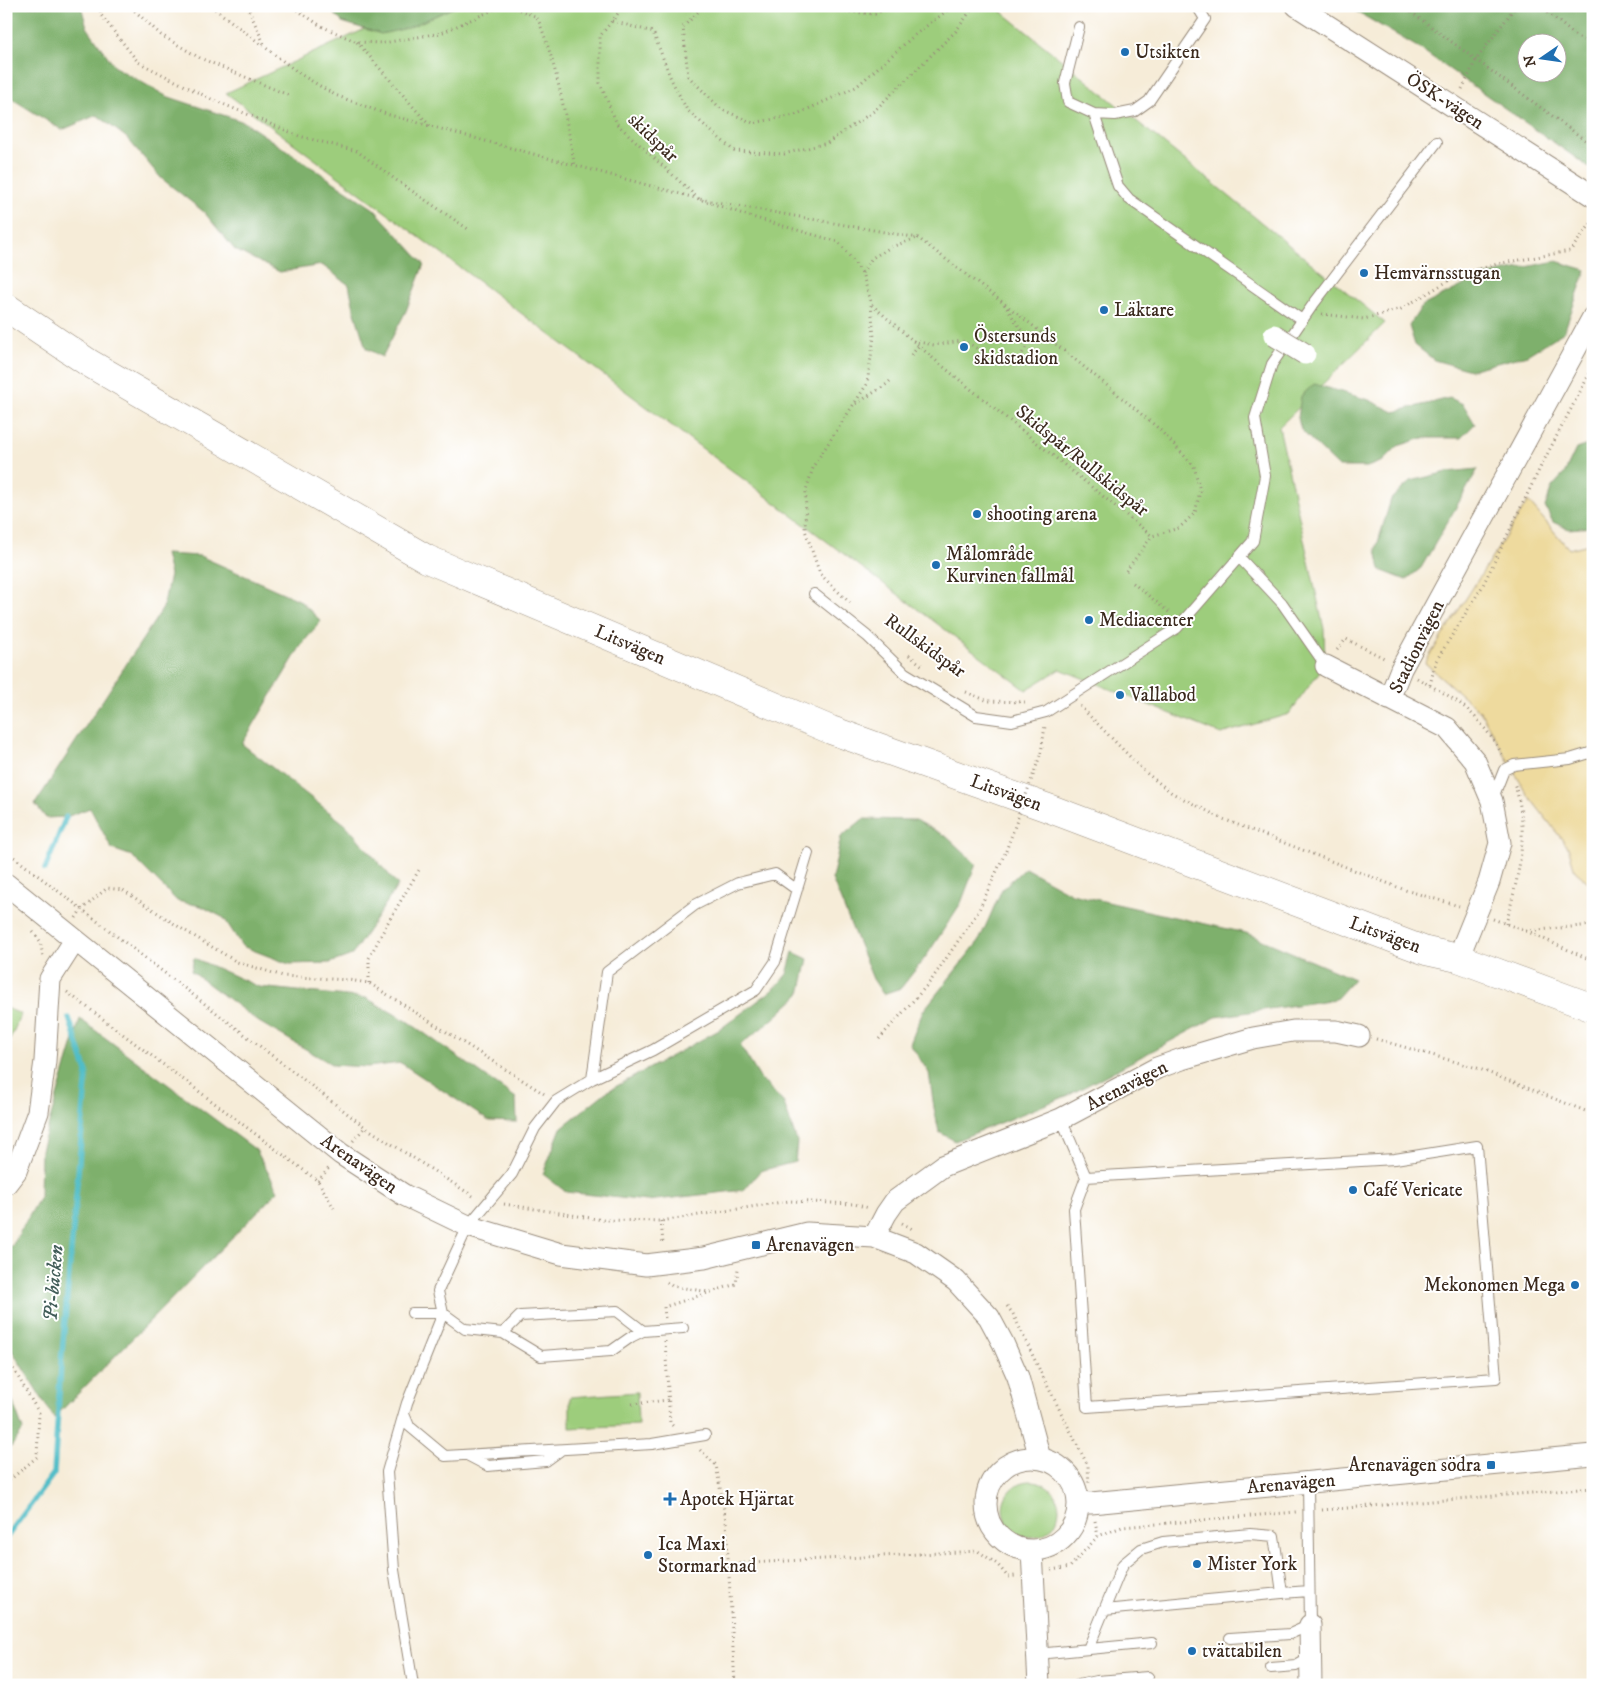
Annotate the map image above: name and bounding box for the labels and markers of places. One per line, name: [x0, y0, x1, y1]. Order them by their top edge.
place label: Utsikten: [1135, 41, 1200, 64]
marker: Utsikten: [1119, 46, 1131, 58]
place label: Hemvärnsstugan: [1374, 262, 1500, 285]
marker: Hemvärnsstugan: [1358, 267, 1370, 279]
place label: Läktare: [1114, 299, 1174, 322]
marker: Läktare: [1098, 304, 1110, 316]
place label: Östersunds skidstadion: [974, 324, 1058, 370]
marker: Östersunds skidstadion: [958, 341, 970, 353]
place label: shooting arena: [987, 503, 1097, 526]
marker: shooting arena: [971, 508, 983, 520]
place label: Målområde Kurvinen fallmål: [946, 543, 1075, 588]
marker: Målområde Kurvinen fallmål: [930, 559, 942, 571]
place label: Mediacenter: [1099, 609, 1193, 632]
marker: Mediacenter: [1083, 614, 1095, 626]
place label: Vallabod: [1129, 684, 1197, 707]
marker: Vallabod: [1114, 689, 1126, 701]
place label: Café Vericate: [1363, 1179, 1463, 1202]
marker: Café Vericate: [1347, 1184, 1359, 1196]
place label: Arenavägen: [766, 1234, 855, 1257]
marker: Arenavägen: [750, 1239, 762, 1251]
place label: Mekonomen Mega: [1424, 1274, 1565, 1297]
marker: Mekonomen Mega: [1569, 1279, 1581, 1291]
place label: Arenavägen södra: [1348, 1454, 1481, 1477]
marker: Arenavägen södra: [1485, 1459, 1497, 1471]
place label: Apotek Hjärtat: [680, 1488, 794, 1511]
marker: Apotek Hjärtat: [664, 1493, 676, 1505]
place label: Ica Maxi Stormarknad: [658, 1533, 757, 1578]
marker: Ica Maxi Stormarknad: [642, 1549, 654, 1561]
place label: Mister York: [1207, 1553, 1298, 1576]
marker: Mister York: [1191, 1558, 1203, 1570]
place label: tvättabilen: [1202, 1640, 1282, 1663]
marker: tvättabilen: [1186, 1645, 1198, 1657]

